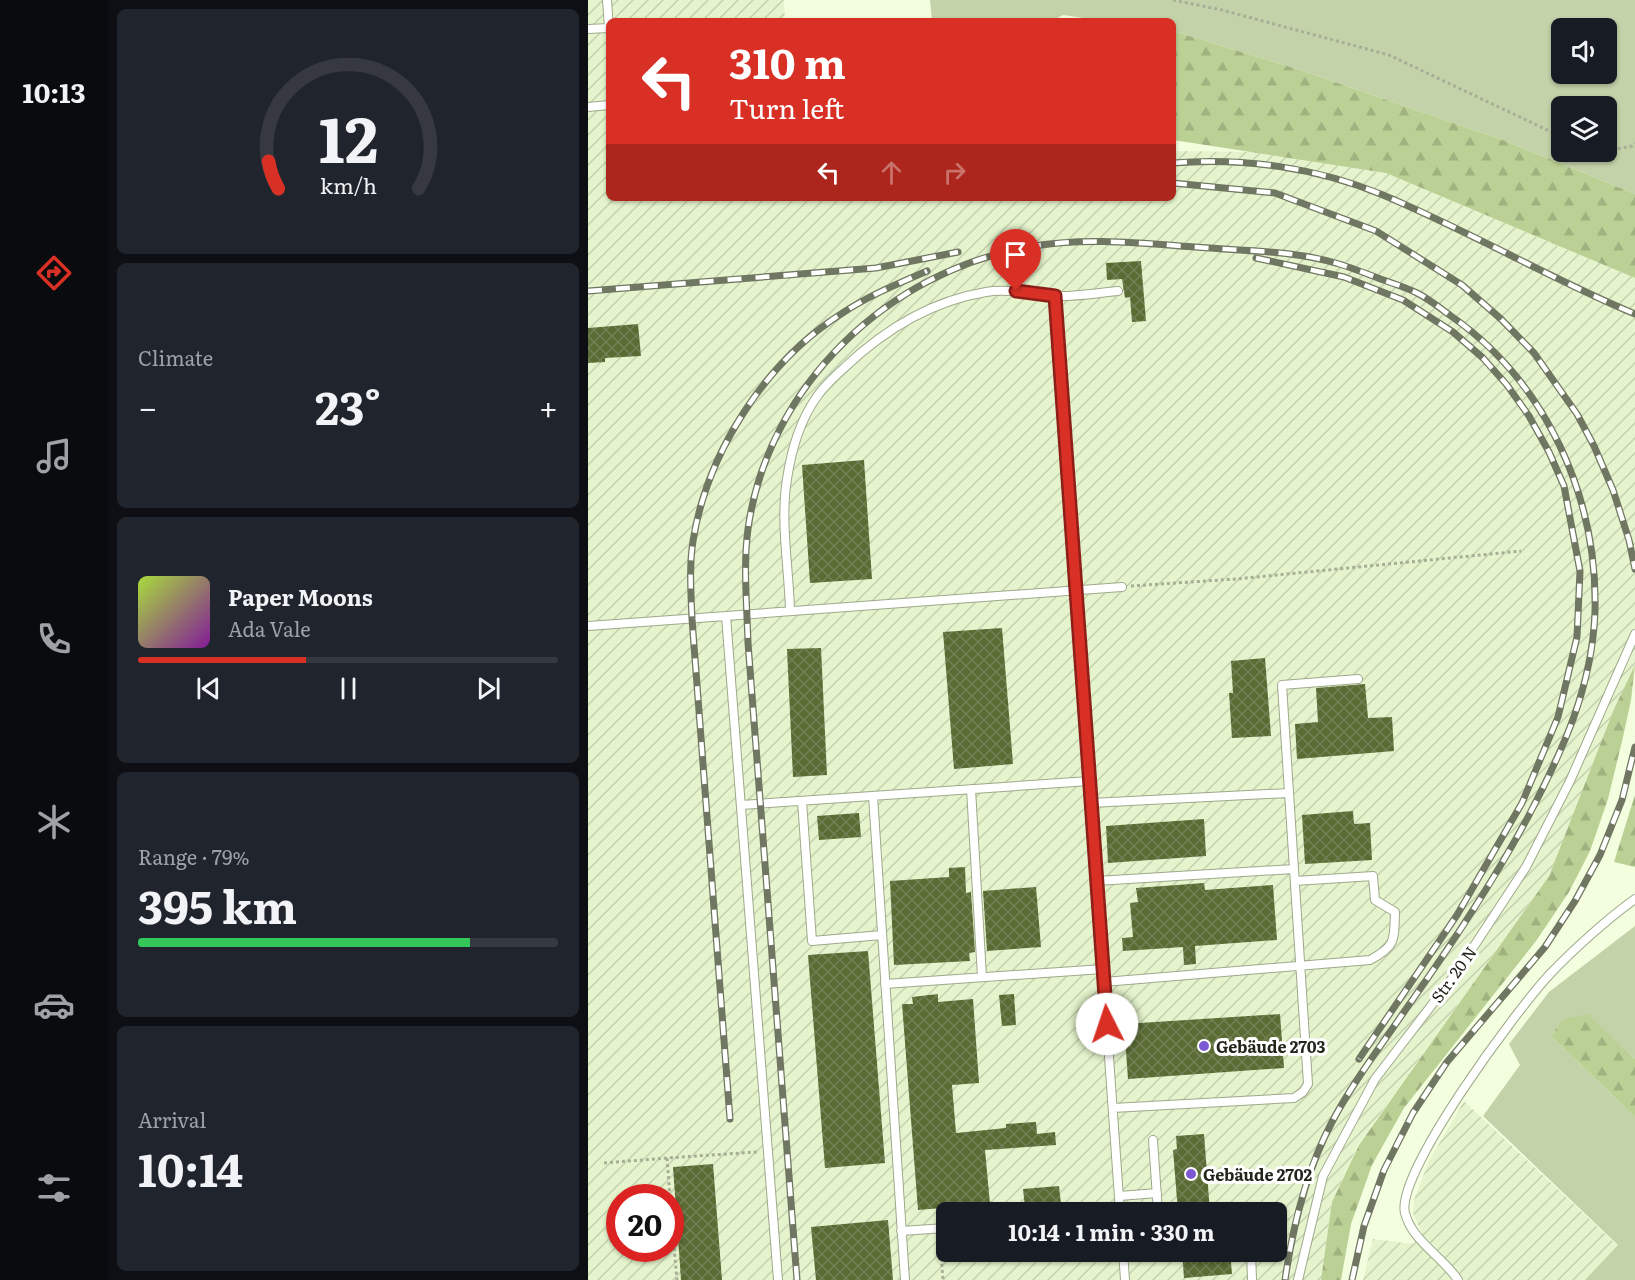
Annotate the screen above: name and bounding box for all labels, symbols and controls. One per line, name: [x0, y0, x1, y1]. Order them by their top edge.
map controls: [1551, 18, 1617, 162]
button: sound: [1551, 18, 1617, 84]
text: 310 m: [729, 30, 846, 92]
icon: left: [630, 42, 708, 120]
text: 10:13: [23, 71, 85, 111]
text: Turn left: [729, 87, 844, 127]
text: 12: [318, 90, 378, 182]
button: layers: [1551, 96, 1617, 162]
icon: left: [812, 156, 845, 189]
icon: ahead: [875, 156, 908, 189]
icon: right: [938, 156, 971, 189]
text: km/h: [319, 169, 377, 201]
pin: [990, 229, 1041, 291]
icon: arrive: [999, 238, 1032, 271]
icon: directions: [33, 252, 75, 294]
text: Climate: [138, 342, 213, 372]
text: 23°: [315, 372, 381, 439]
text: −: [138, 381, 157, 430]
text: +: [539, 381, 558, 430]
icon: music: [33, 435, 75, 477]
text: Paper Moons: [228, 580, 373, 613]
text: Ada Vale: [228, 613, 311, 643]
icon: phone: [33, 618, 75, 660]
icon: previous: [192, 672, 225, 705]
icon: pause: [332, 672, 365, 705]
icon: next: [472, 672, 505, 705]
icon: climate: [33, 801, 75, 843]
text: Range · 79%: [138, 841, 249, 871]
text: 395 km: [138, 871, 297, 938]
street label: Str. 20 N: [1424, 941, 1482, 1007]
icon: car: [33, 984, 75, 1026]
position arrow: [1075, 992, 1139, 1056]
place label: Gebäude 2703: [1216, 1034, 1325, 1058]
marker: Gebäude 2703: [1197, 1039, 1211, 1053]
text: Arrival: [138, 1104, 206, 1134]
text: 10:14: [138, 1134, 243, 1201]
place label: Gebäude 2702: [1203, 1162, 1312, 1186]
icon: filters: [33, 1167, 75, 1209]
marker: Gebäude 2702: [1184, 1167, 1198, 1181]
speed limit sign: 20: [606, 1184, 684, 1262]
text: 10:14 · 1 min · 330 m: [1008, 1215, 1215, 1248]

